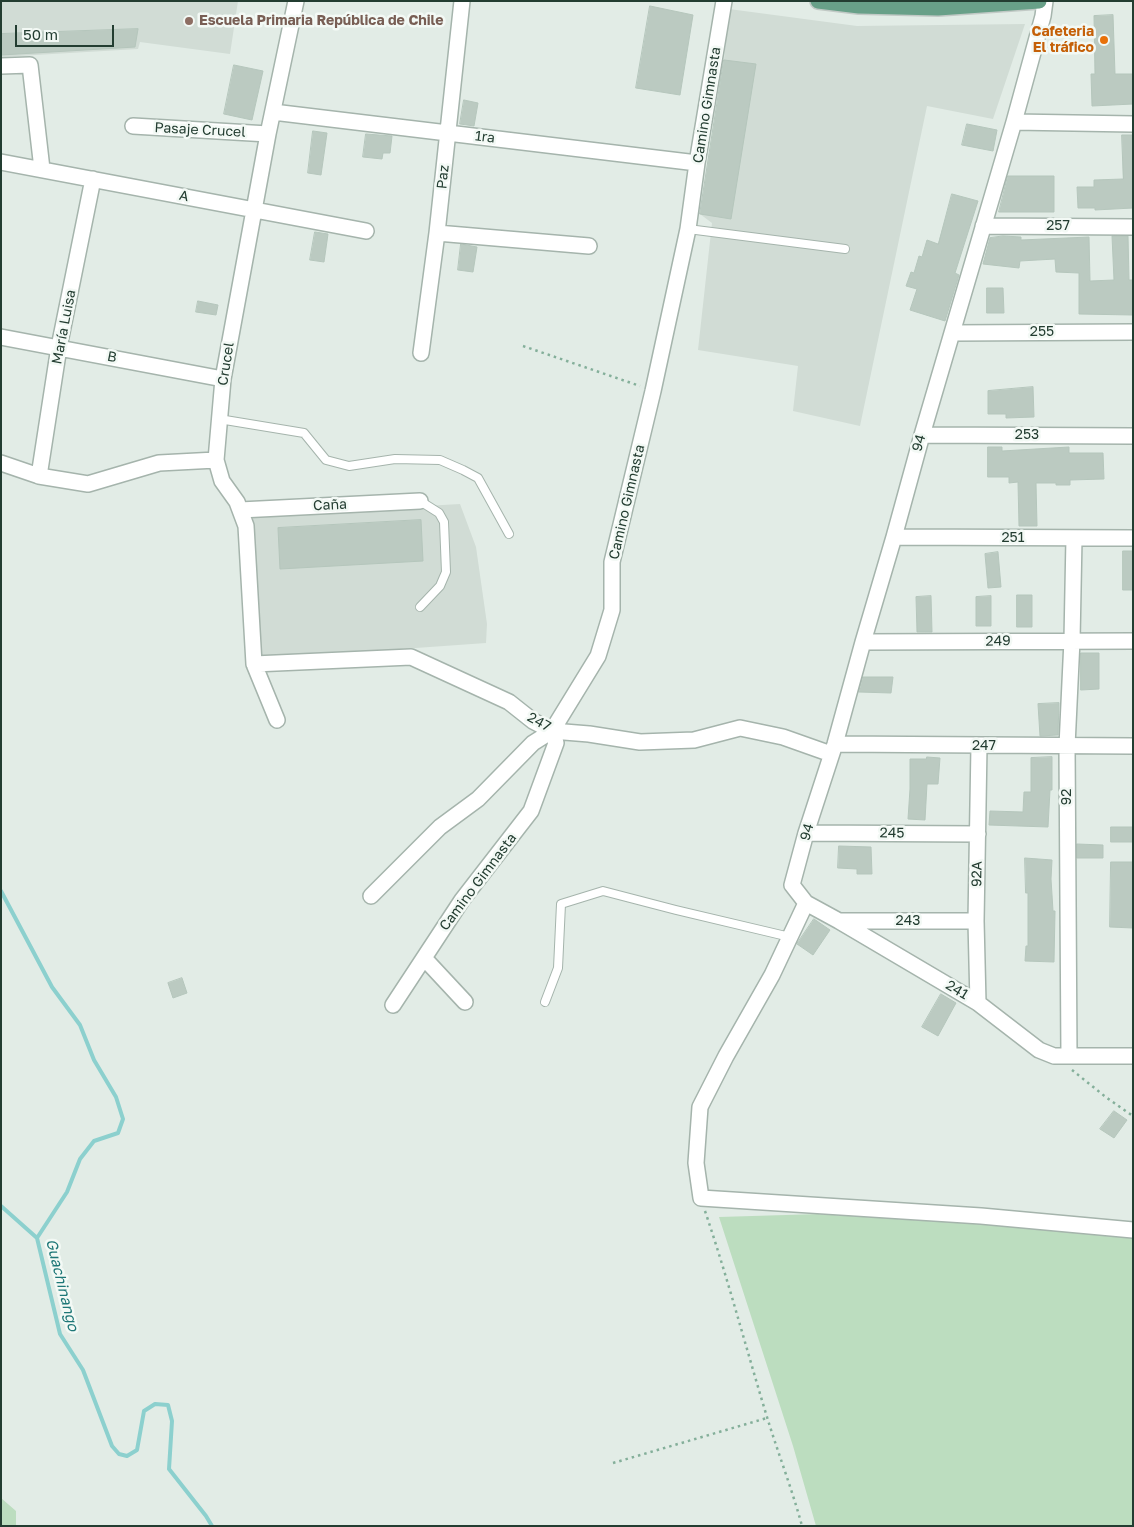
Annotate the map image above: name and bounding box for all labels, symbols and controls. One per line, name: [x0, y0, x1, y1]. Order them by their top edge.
place label: Escuela Primaria República de Chile: [199, 13, 444, 29]
scale bar: [18, 15, 116, 47]
marker: Escuela Primaria República de Chile: [183, 15, 195, 27]
place label: Cafeteria El tráfico: [1031, 24, 1094, 56]
text: 50 m: [23, 25, 58, 43]
marker: Cafeteria El tráfico: [1098, 34, 1110, 46]
street label: Camino Gimnasta: [690, 46, 724, 164]
street label: Pasaje Crucel: [154, 119, 246, 141]
street label: 1ra: [474, 127, 496, 147]
street label: Paz: [433, 164, 453, 190]
street label: A: [178, 187, 190, 205]
street label: 257: [1046, 218, 1070, 234]
street label: María Luisa: [49, 288, 79, 366]
street label: 255: [1030, 324, 1054, 340]
street label: Crucel: [214, 341, 238, 387]
street label: B: [106, 348, 118, 366]
street label: 253: [1015, 427, 1039, 443]
street label: 94: [909, 433, 929, 453]
street label: Camino Gimnasta: [606, 443, 648, 561]
street label: Caña: [313, 496, 347, 514]
street label: 251: [1001, 530, 1025, 546]
street label: 249: [985, 632, 1011, 650]
street label: 247: [524, 709, 554, 735]
street label: 247: [972, 738, 996, 754]
street label: 92: [1059, 789, 1075, 805]
street label: 94: [797, 822, 817, 842]
street label: 245: [879, 824, 905, 842]
street label: Camino Gimnasta: [436, 830, 520, 934]
street label: 92A: [968, 861, 986, 887]
street label: 243: [896, 913, 920, 929]
street label: 241: [943, 977, 971, 1003]
water label: Guachinango: [42, 1237, 82, 1333]

